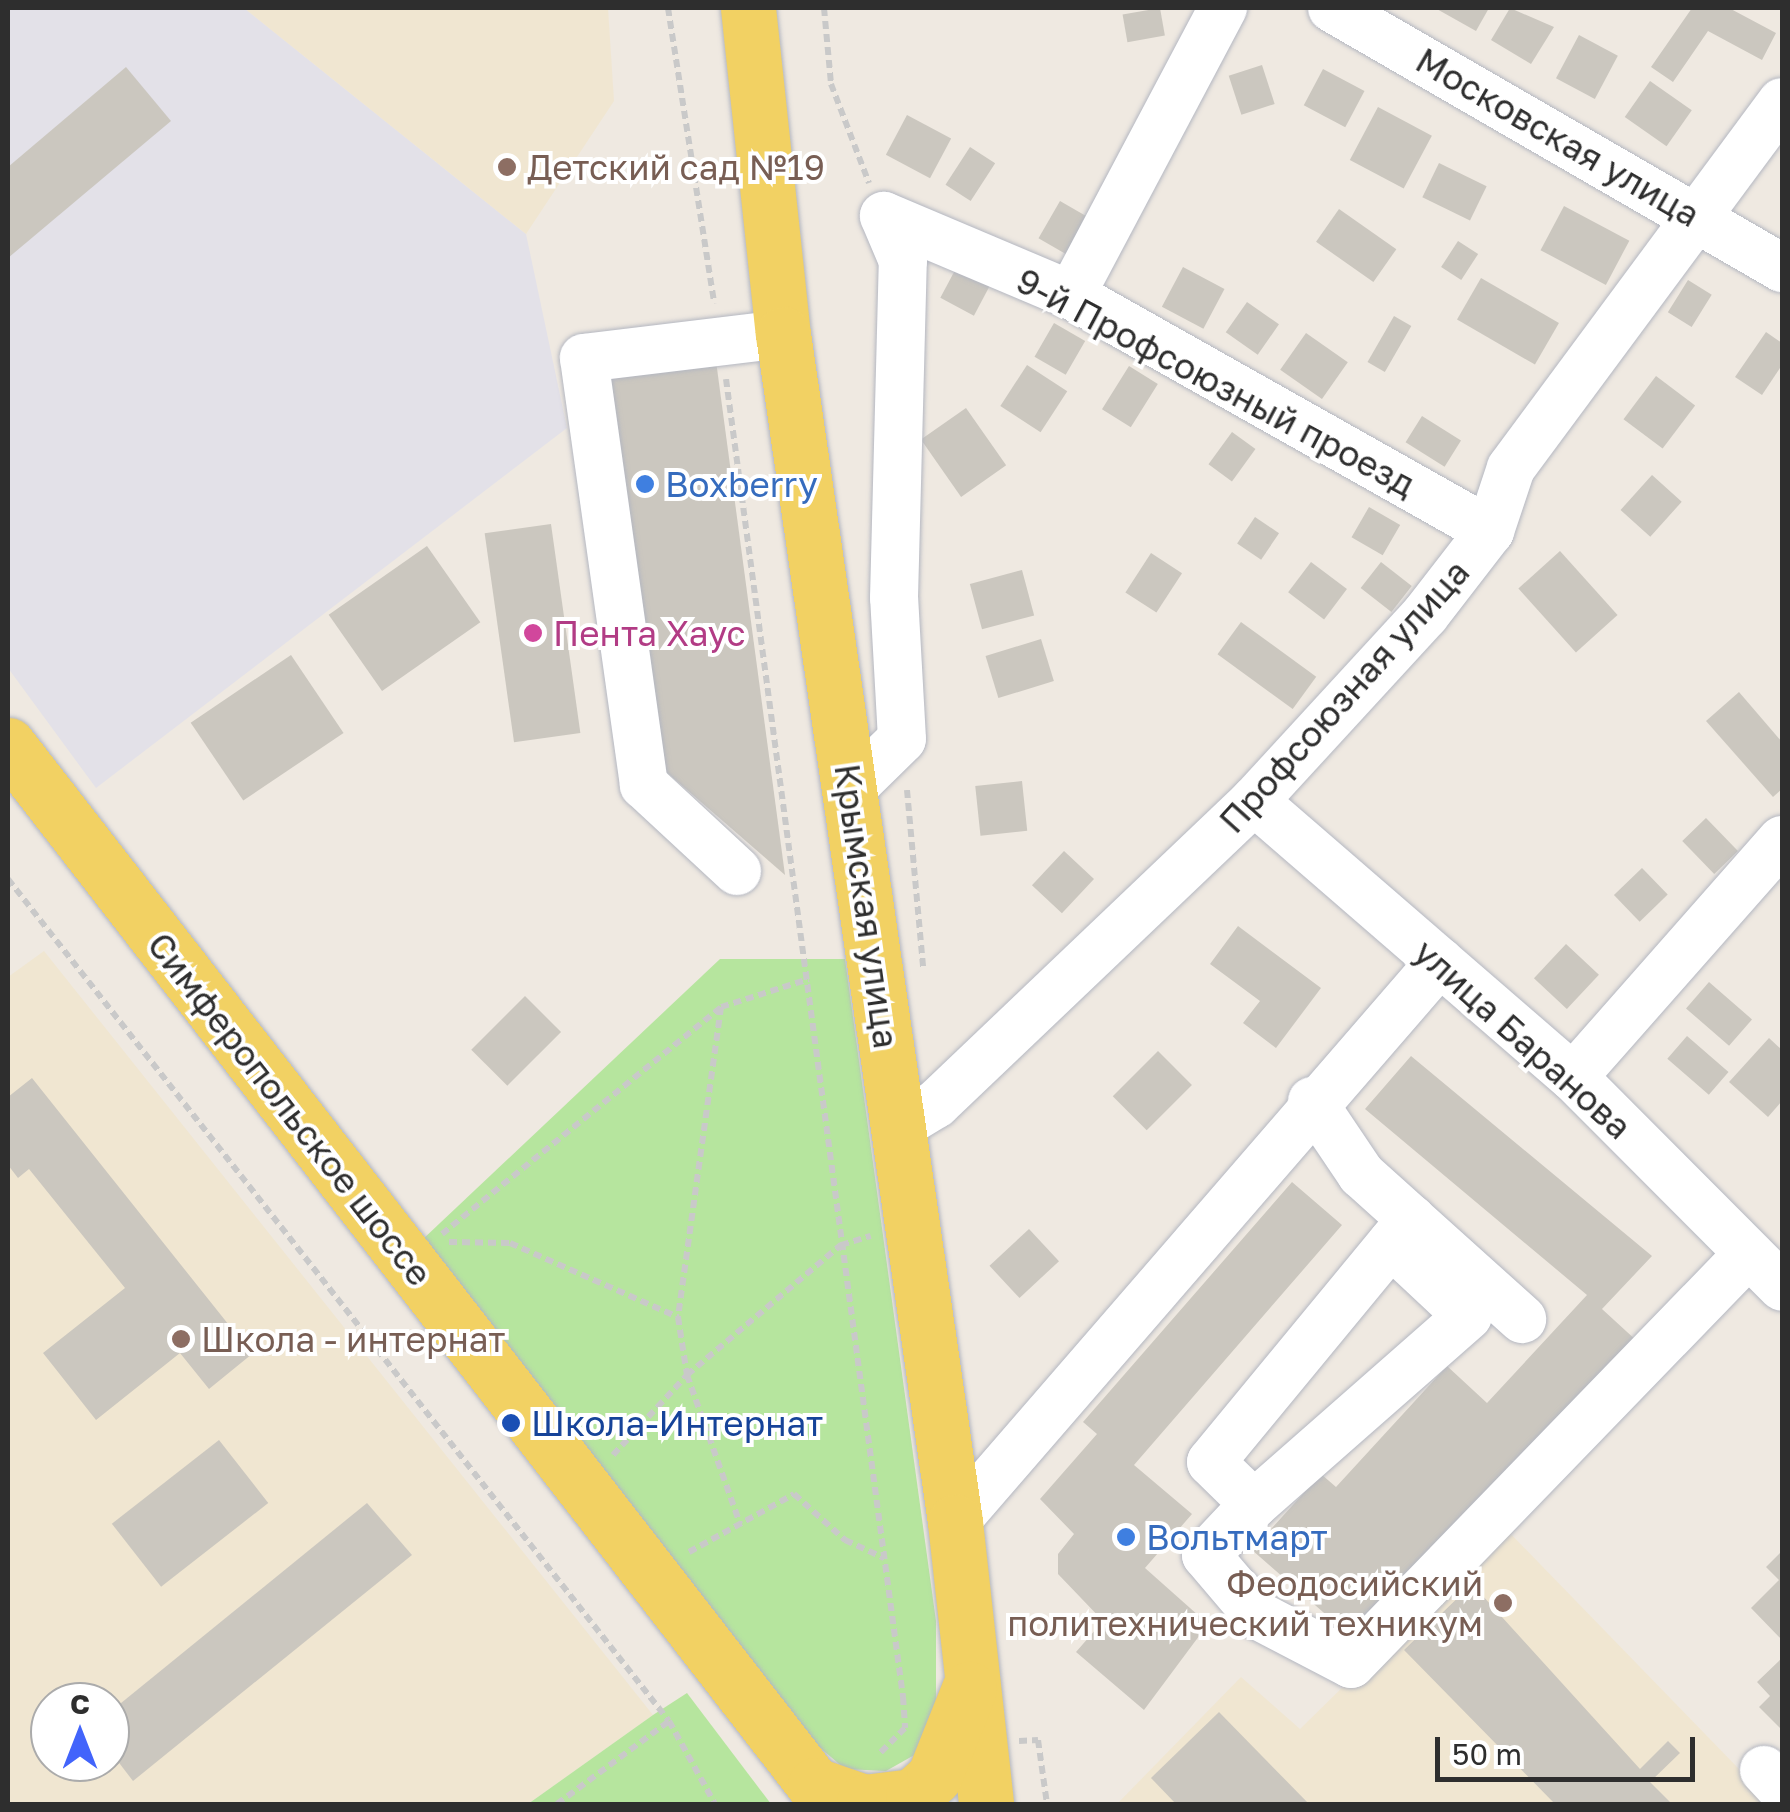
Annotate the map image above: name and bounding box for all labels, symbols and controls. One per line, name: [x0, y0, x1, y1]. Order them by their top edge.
street label: Московская улица: [1409, 39, 1707, 235]
place label: Детский сад №19: [527, 146, 825, 188]
marker: Детский сад №19: [496, 156, 518, 178]
street label: 9-й Профсоюзный проезд: [1010, 259, 1422, 505]
place label: Boxberry: [665, 463, 818, 505]
marker: Boxberry: [634, 473, 656, 495]
street label: Профсоюзная улица: [1210, 551, 1478, 841]
place label: Пента Хаус: [553, 612, 746, 654]
marker: Пента Хаус: [522, 622, 544, 644]
street label: Крымская улица: [826, 761, 908, 1051]
street label: Симферопольское шоссе: [139, 924, 441, 1294]
street label: улица Баранова: [1406, 931, 1640, 1147]
place label: Школа - интернат: [201, 1318, 505, 1360]
marker: Школа - интернат: [170, 1328, 192, 1350]
place label: Школа-Интернат: [531, 1402, 823, 1444]
marker: Школа-Интернат: [500, 1412, 522, 1434]
place label: Вольтмарт: [1146, 1516, 1328, 1558]
marker: Вольтмарт: [1115, 1526, 1137, 1548]
place label: Феодосийский политехнический техникум: [1007, 1562, 1483, 1644]
marker: Феодосийский политехнический техникум: [1492, 1592, 1514, 1614]
north arrow: [30, 1682, 130, 1782]
text: С: [70, 1687, 90, 1720]
scale bar: [1440, 1717, 1700, 1779]
text: 50 m: [1452, 1736, 1522, 1772]

